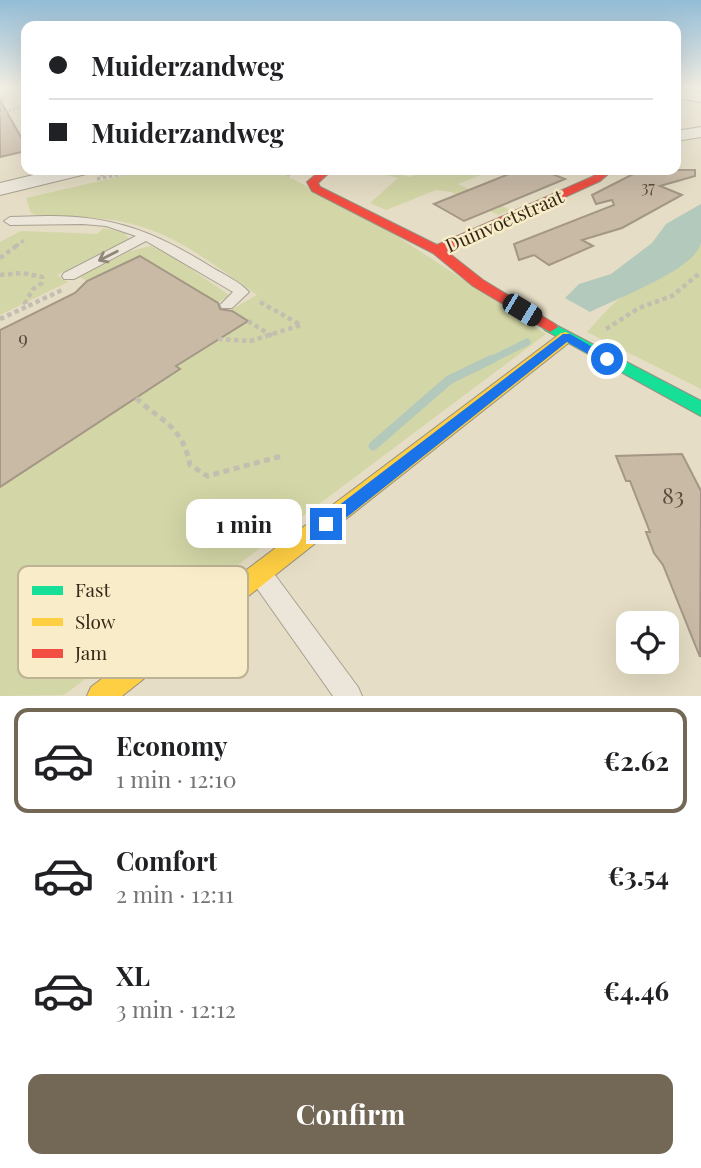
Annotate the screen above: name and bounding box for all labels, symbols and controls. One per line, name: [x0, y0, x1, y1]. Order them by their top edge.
text: Muiderzandweg: [91, 48, 284, 83]
text: Muiderzandweg: [91, 115, 284, 150]
house number: 37: [641, 176, 655, 197]
street label: Duinvoetstraat: [441, 182, 567, 258]
one-way arrow: [98, 250, 118, 264]
car: [499, 290, 546, 330]
house number: 9: [18, 324, 28, 350]
route start: [591, 343, 623, 375]
house number: 83: [662, 479, 684, 510]
callout: 1 min: [186, 500, 302, 548]
text: 1 min: [216, 508, 272, 539]
route end: [310, 508, 342, 540]
legend: [18, 566, 248, 678]
text: Fast: [75, 576, 111, 602]
text: Slow: [75, 608, 116, 634]
map controls: [616, 611, 679, 674]
button: locate: [616, 611, 679, 674]
text: Jam: [74, 639, 107, 665]
text: Economy: [116, 728, 227, 763]
icon: car: [32, 729, 95, 792]
text: €2.62: [604, 743, 669, 778]
text: 1 min · 12:10: [116, 763, 237, 794]
text: Comfort: [116, 843, 217, 878]
icon: car: [32, 844, 95, 907]
text: €3.54: [608, 858, 669, 893]
text: 2 min · 12:11: [116, 878, 234, 909]
text: XL: [116, 958, 150, 993]
icon: car: [32, 959, 95, 1022]
text: €4.46: [603, 973, 669, 1008]
text: 3 min · 12:12: [116, 993, 236, 1024]
button: Confirm: [28, 1074, 673, 1154]

